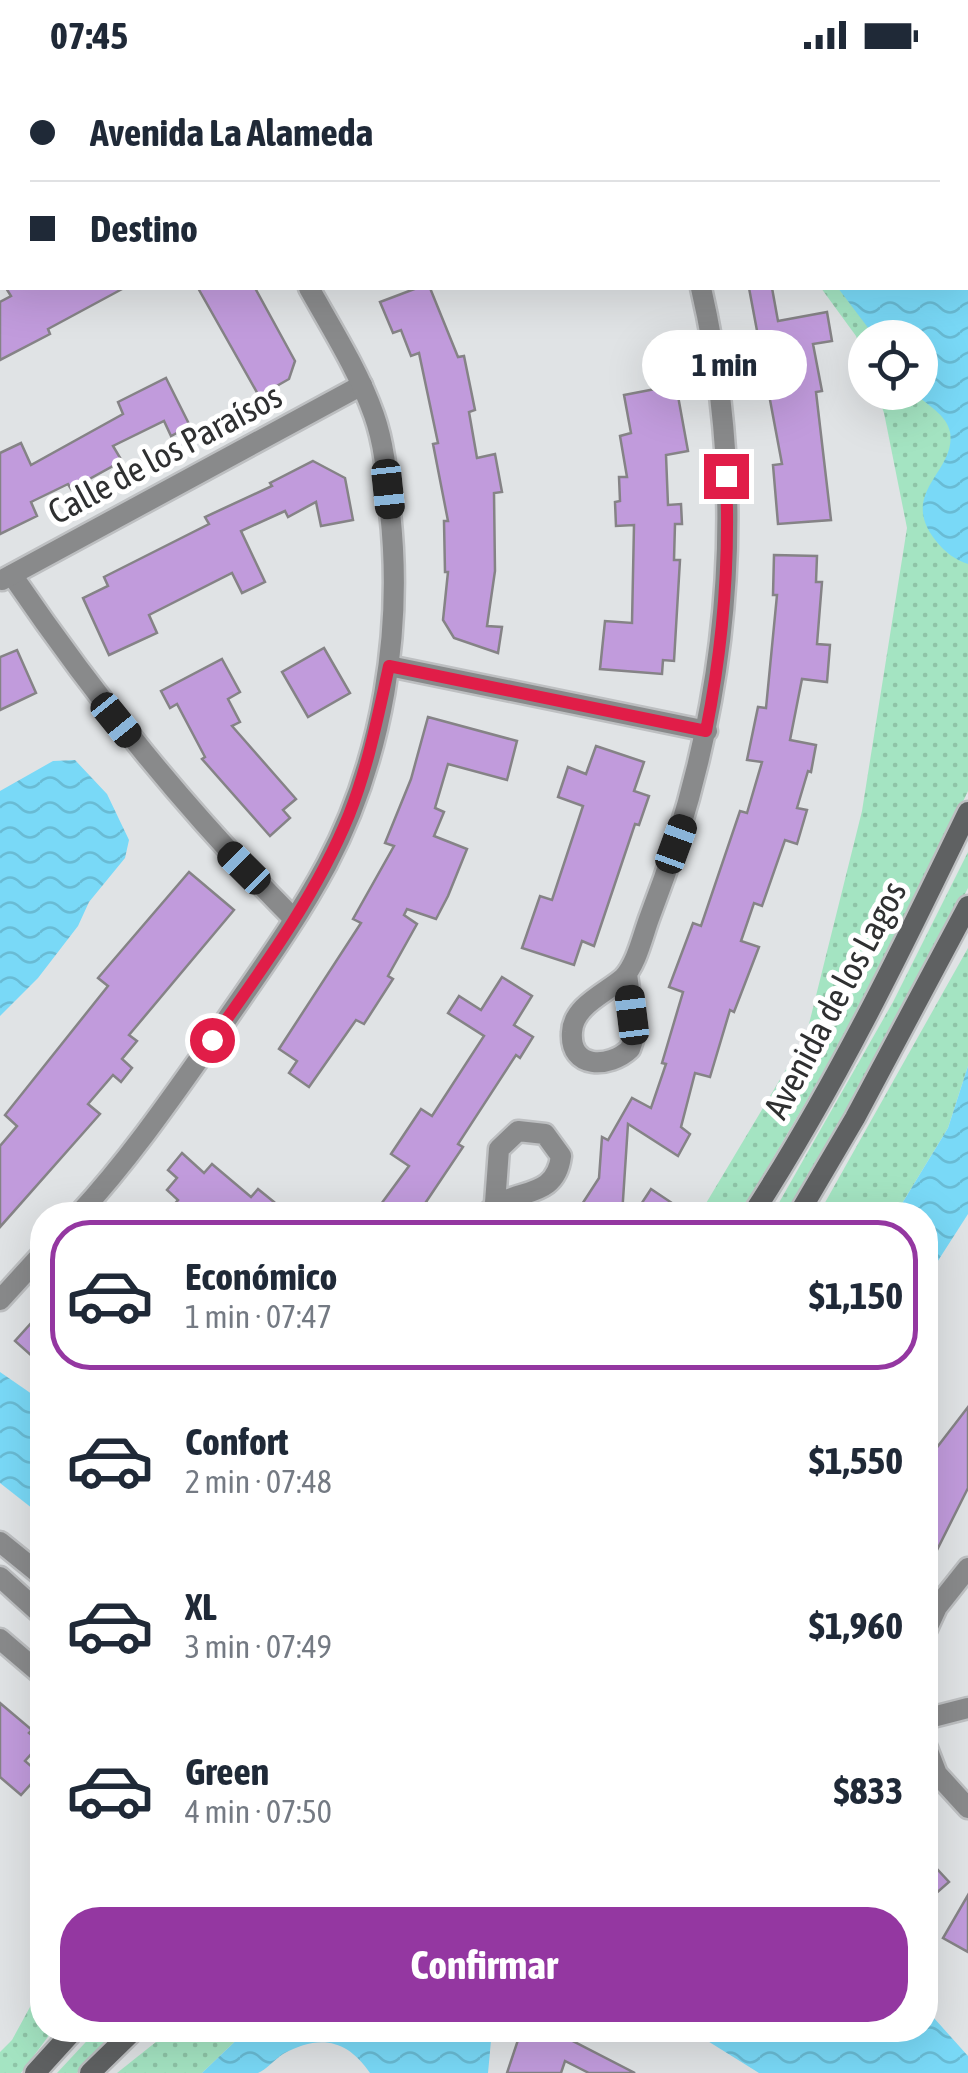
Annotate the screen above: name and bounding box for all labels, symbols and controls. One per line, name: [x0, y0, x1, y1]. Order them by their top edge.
text: 07:45: [50, 14, 128, 57]
text: Avenida La Alameda: [90, 111, 373, 154]
text: Destino: [90, 207, 198, 250]
map controls: [848, 320, 938, 410]
button: locate: [848, 320, 938, 410]
callout: 1 min: [644, 331, 808, 401]
text: 1 min: [692, 346, 757, 383]
street label: Calle de los Paraísos: [41, 375, 288, 531]
route end: [704, 454, 749, 499]
car: [370, 458, 406, 520]
car: [85, 687, 147, 753]
car: [652, 811, 700, 877]
car: [212, 836, 276, 900]
street label: Avenida de los Lagos: [755, 874, 913, 1125]
car: [613, 983, 651, 1047]
route start: [190, 1018, 235, 1063]
icon: car: [65, 1250, 155, 1340]
text: Económico: [185, 1255, 337, 1298]
text: $1,150: [809, 1274, 903, 1317]
text: 1 min · 07:47: [185, 1298, 332, 1335]
icon: car: [65, 1415, 155, 1505]
text: Confort: [185, 1420, 289, 1463]
text: $1,550: [809, 1439, 903, 1482]
text: 2 min · 07:48: [185, 1463, 332, 1500]
icon: car: [65, 1580, 155, 1670]
text: XL: [185, 1585, 217, 1628]
text: $1,960: [809, 1604, 903, 1647]
text: 3 min · 07:49: [185, 1628, 332, 1665]
icon: car: [65, 1745, 155, 1835]
text: Green: [185, 1750, 269, 1793]
text: $833: [833, 1769, 903, 1812]
text: 4 min · 07:50: [185, 1793, 332, 1830]
button: Confirmar: [60, 1907, 908, 2022]

